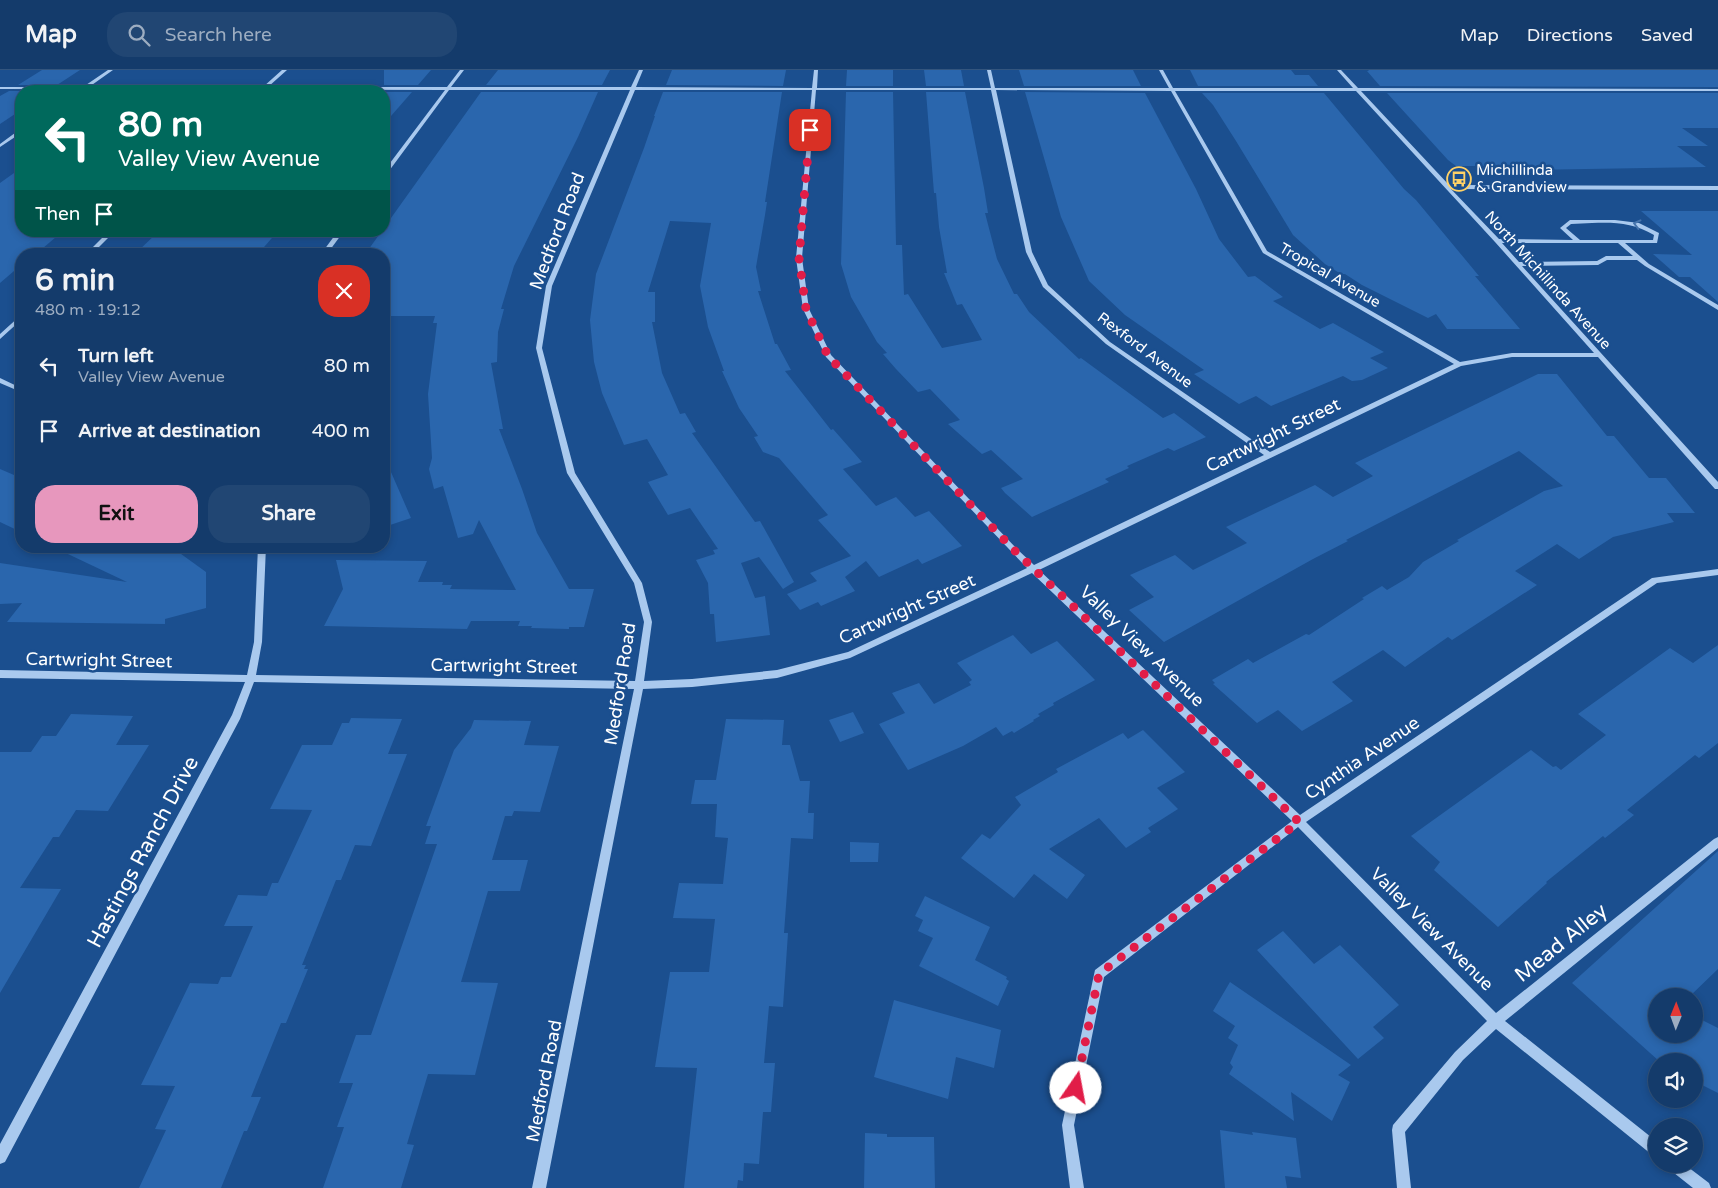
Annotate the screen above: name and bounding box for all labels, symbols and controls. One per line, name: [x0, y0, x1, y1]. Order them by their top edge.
search box: [107, 12, 457, 57]
text: Map: [25, 20, 77, 49]
icon: search: [125, 21, 153, 49]
text: Search here: [165, 24, 272, 46]
text: Map: [1460, 24, 1499, 46]
text: Directions: [1527, 24, 1613, 46]
text: Saved: [1641, 24, 1693, 46]
text: 80 m: [118, 104, 203, 146]
icon: left: [35, 105, 100, 170]
pin: [789, 109, 831, 151]
icon: arrive: [796, 116, 824, 144]
text: Valley View Avenue: [118, 146, 320, 172]
place label: Michillinda & Grandview: [1476, 161, 1567, 196]
bus stop icon: Michillinda & Grandview: [1446, 166, 1472, 192]
street label: Medford Road: [525, 169, 589, 293]
icon: arrive: [90, 200, 118, 228]
text: Then: [35, 203, 80, 225]
street label: North Michillinda Avenue: [1481, 207, 1615, 353]
one-way arrow: [1632, 219, 1641, 230]
street label: Tropical Avenue: [1276, 239, 1384, 311]
text: 6 min: [35, 262, 115, 299]
button: close: [318, 265, 370, 317]
text: 480 m · 19:12: [35, 300, 141, 320]
street label: Rexford Avenue: [1094, 308, 1196, 392]
text: Turn left: [78, 345, 154, 367]
icon: left: [35, 352, 63, 380]
text: 80 m: [324, 355, 370, 377]
text: Valley View Avenue: [78, 367, 225, 387]
street label: Cartwright Street: [1202, 393, 1344, 477]
icon: arrive: [35, 417, 63, 445]
text: Arrive at destination: [78, 420, 261, 442]
text: 400 m: [312, 420, 370, 442]
button: Exit: [35, 485, 198, 543]
button: Share: [208, 485, 370, 543]
street label: Cartwright Street: [835, 569, 979, 649]
street label: Valley View Avenue: [1075, 581, 1209, 711]
street label: Medford Road: [599, 621, 641, 747]
street label: Cartwright Street: [25, 648, 173, 672]
street label: Cartwright Street: [430, 654, 578, 678]
street label: Cynthia Avenue: [1300, 712, 1424, 804]
street label: Hastings Ranch Drive: [82, 752, 204, 952]
street label: Valley View Avenue: [1366, 863, 1498, 995]
street label: Mead Alley: [1510, 898, 1612, 988]
north arrow: [1648, 988, 1702, 1042]
map controls: [1648, 988, 1703, 1173]
street label: Medford Road: [521, 1018, 567, 1144]
button: sound: [1648, 1053, 1703, 1108]
position arrow: [1049, 1061, 1101, 1113]
button: layers: [1648, 1118, 1703, 1173]

